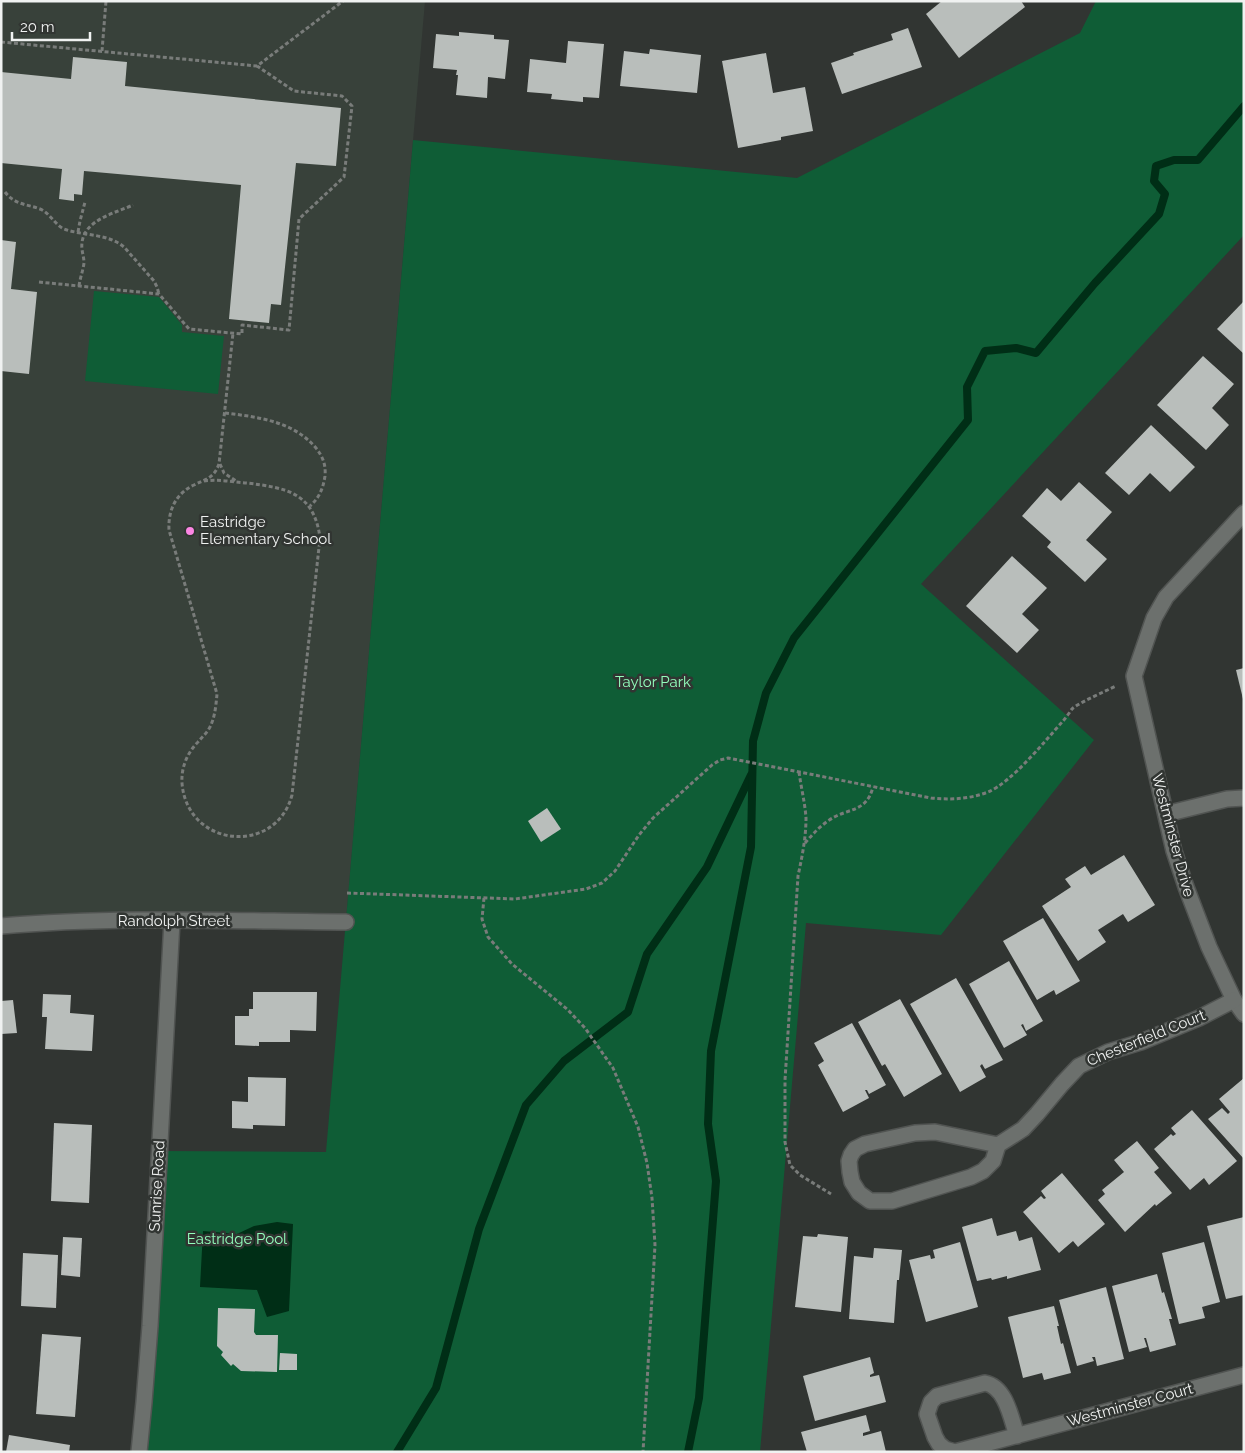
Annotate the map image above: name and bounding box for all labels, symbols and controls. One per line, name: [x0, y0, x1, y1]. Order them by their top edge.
scale bar: [12, 10, 90, 42]
text: 20 m: [20, 18, 55, 36]
place label: Eastridge Elementary School: [200, 513, 332, 548]
marker: Eastridge Elementary School: [184, 525, 196, 537]
park label: Taylor Park: [615, 673, 691, 691]
street label: Westminster Drive: [1148, 771, 1198, 899]
street label: Randolph Street: [118, 912, 230, 930]
street label: Chesterfield Court: [1084, 1006, 1208, 1070]
street label: Sunrise Road: [146, 1140, 168, 1232]
park label: Eastridge Pool: [187, 1230, 288, 1248]
street label: Westminster Court: [1065, 1380, 1195, 1430]

